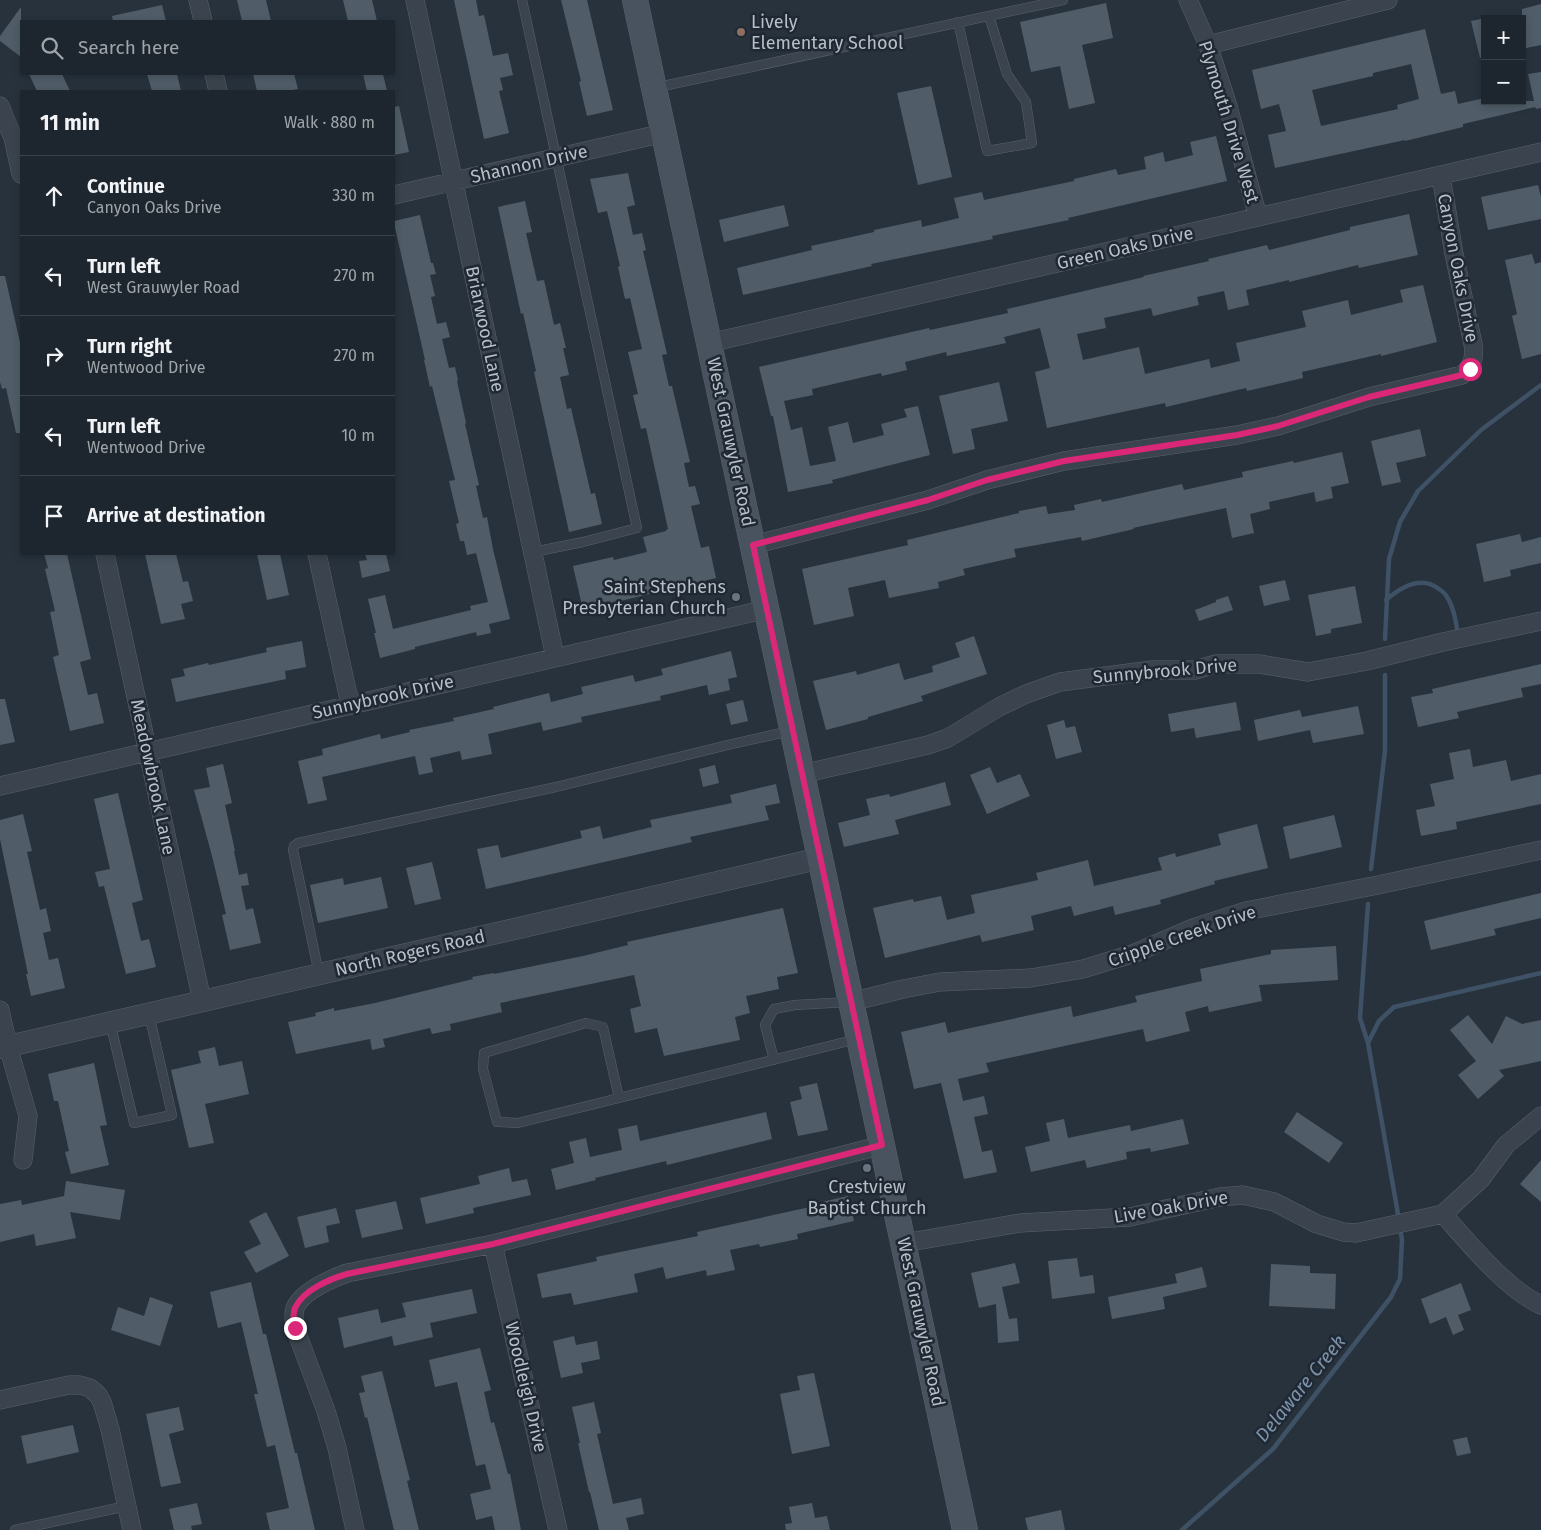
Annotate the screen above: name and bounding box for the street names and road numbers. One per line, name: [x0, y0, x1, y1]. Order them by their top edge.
street label: Plymouth Drive West: [1194, 38, 1264, 206]
street label: Shannon Drive: [468, 140, 590, 188]
street label: Canyon Oaks Drive: [1433, 192, 1483, 344]
street label: Green Oaks Drive: [1055, 222, 1195, 274]
street label: Briarwood Lane: [461, 264, 509, 394]
street label: West Grauwyler Road: [702, 356, 760, 528]
street label: Sunnybrook Drive: [1092, 654, 1238, 688]
street label: Sunnybrook Drive: [310, 670, 456, 724]
street label: Meadowbrook Lane: [126, 697, 180, 857]
street label: Cripple Creek Drive: [1105, 900, 1259, 972]
street label: North Rogers Road: [333, 925, 487, 981]
street label: Live Oak Drive: [1112, 1186, 1230, 1228]
street label: West Grauwyler Road: [892, 1236, 950, 1408]
street label: Woodleigh Drive: [500, 1320, 552, 1454]

